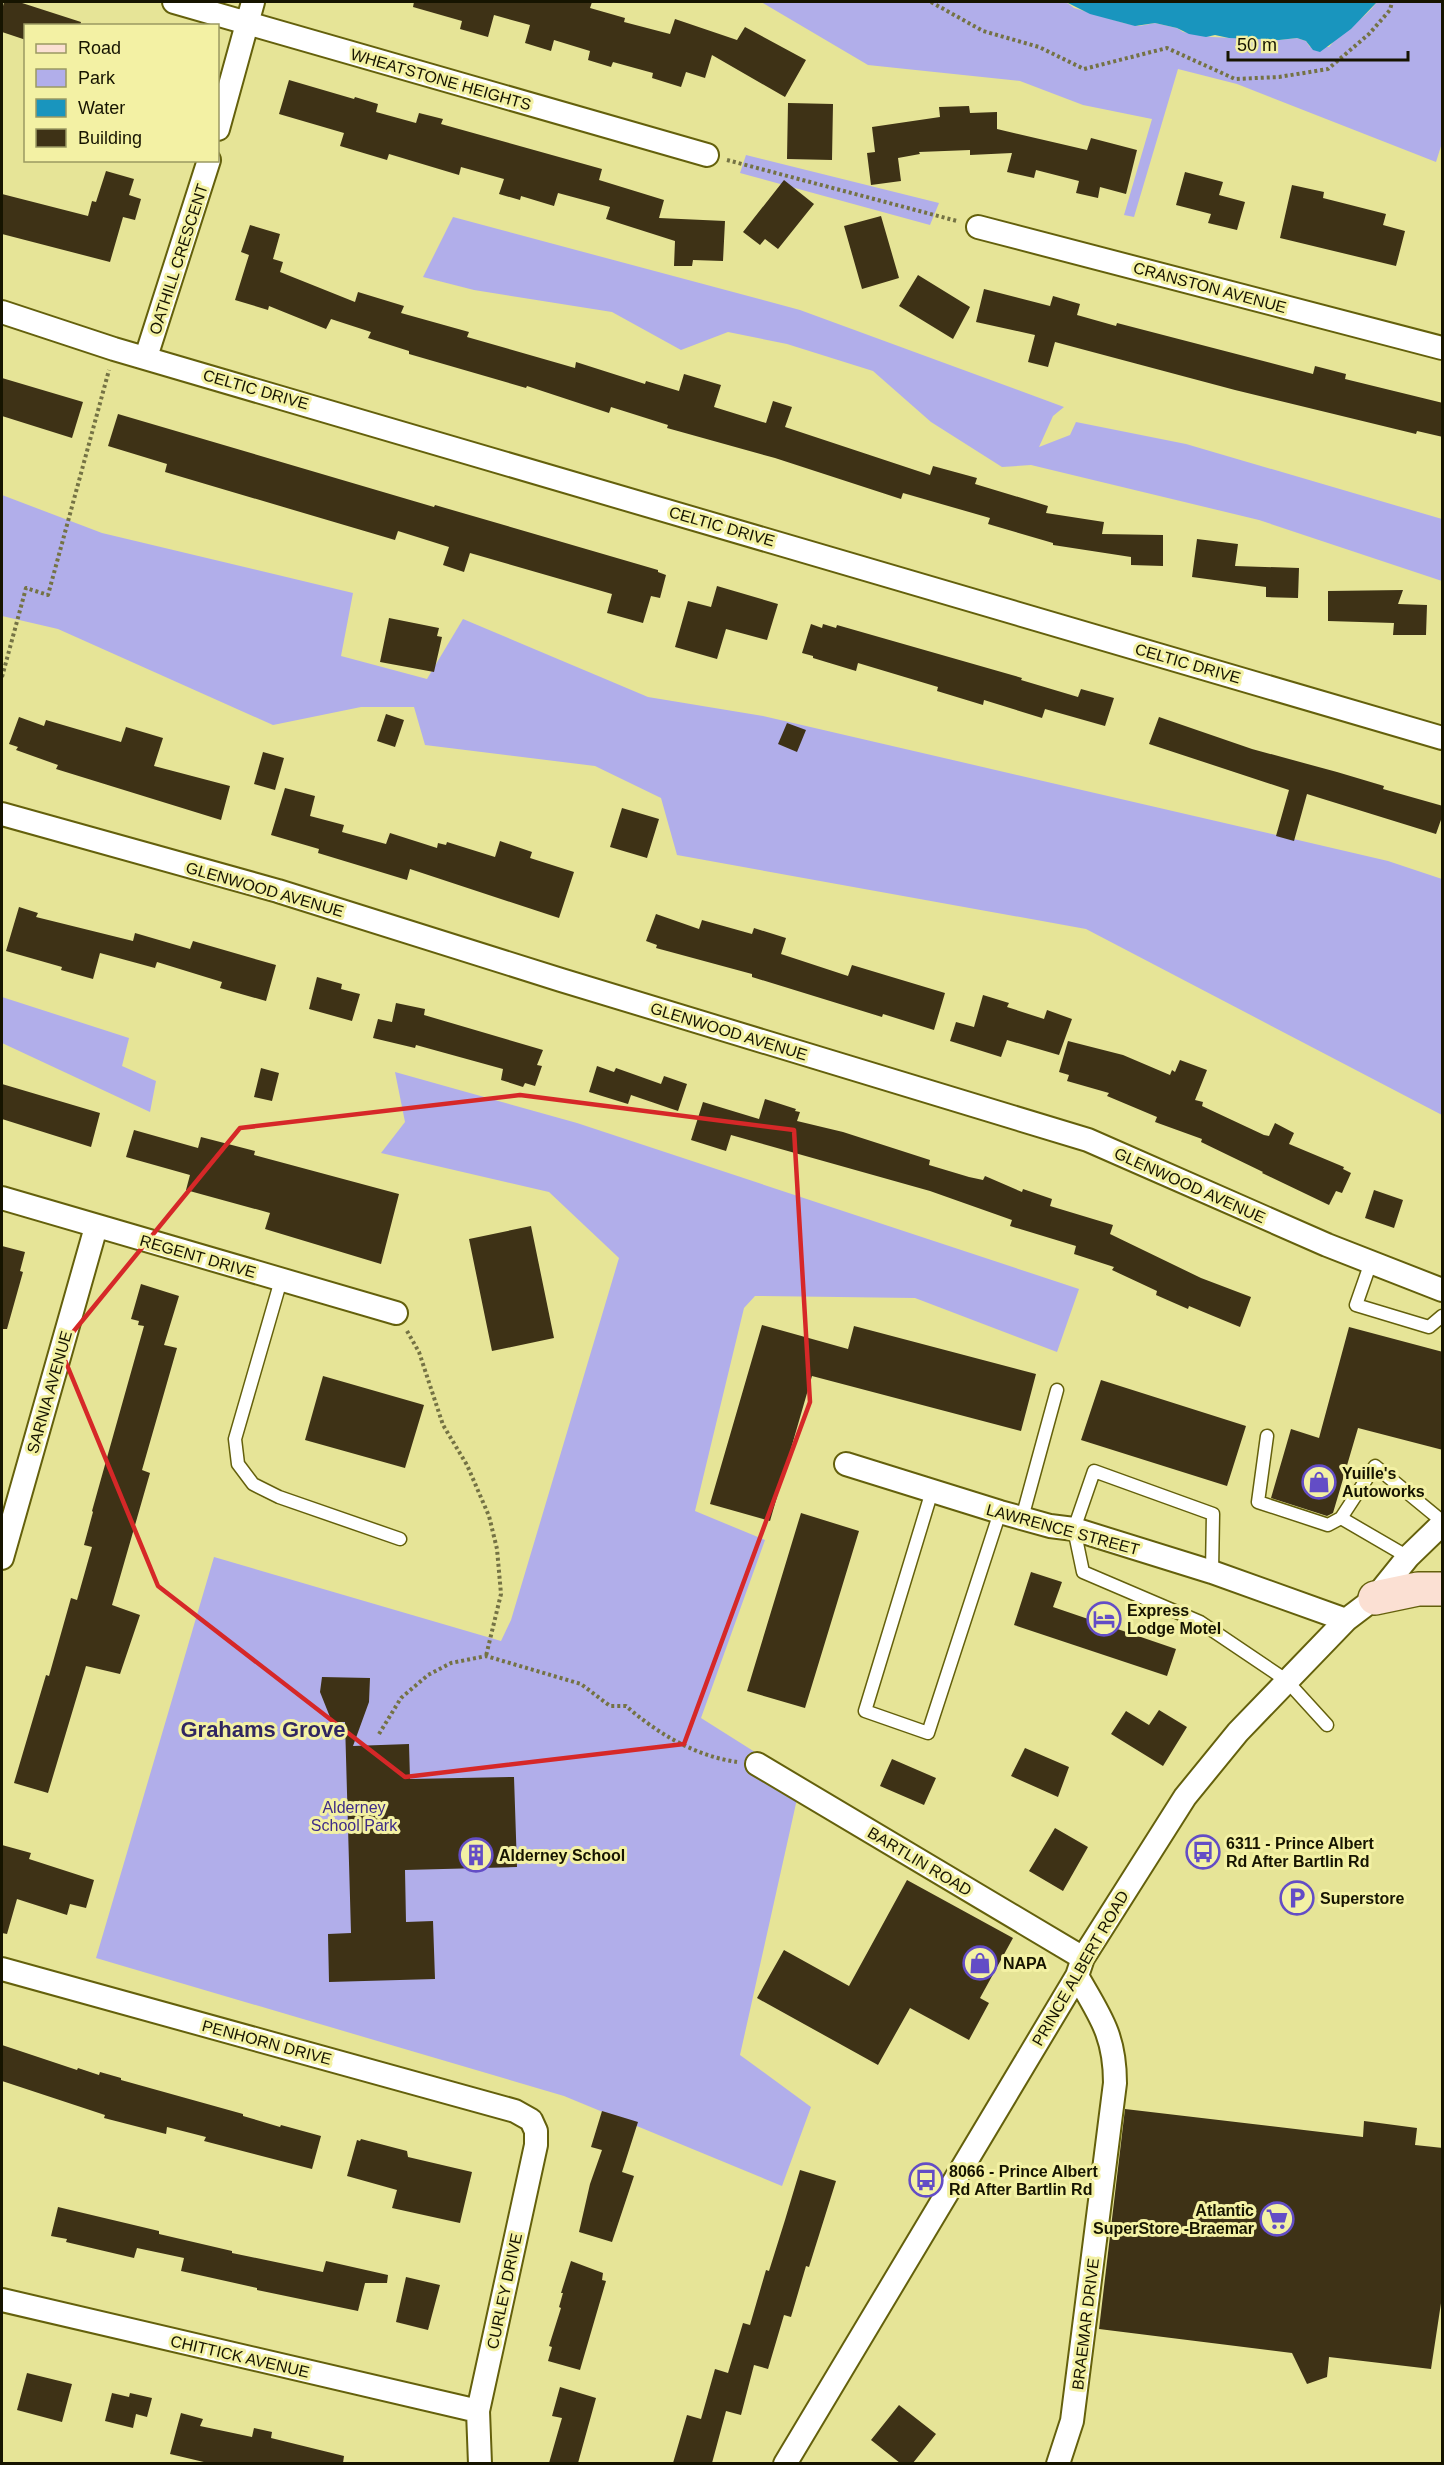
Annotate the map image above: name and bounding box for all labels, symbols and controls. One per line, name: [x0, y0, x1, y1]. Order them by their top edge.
legend: [24, 24, 219, 162]
scale bar: [1228, 24, 1408, 62]
text: 50 m: [1237, 35, 1277, 55]
text: Road: [78, 38, 121, 58]
street label: WHEATSTONE HEIGHTS: [349, 46, 533, 113]
text: Park: [78, 68, 116, 88]
text: Water: [78, 98, 125, 118]
text: Building: [78, 128, 142, 148]
street label: OATHILL CRESCENT: [146, 181, 211, 337]
street label: CRANSTON AVENUE: [1132, 259, 1288, 316]
street label: CELTIC DRIVE: [201, 366, 311, 413]
street label: CELTIC DRIVE: [667, 503, 777, 550]
street label: CELTIC DRIVE: [1133, 640, 1243, 687]
street label: GLENWOOD AVENUE: [184, 859, 346, 920]
street label: GLENWOOD AVENUE: [648, 999, 809, 1063]
street label: GLENWOOD AVENUE: [1112, 1144, 1268, 1226]
street label: REGENT DRIVE: [138, 1232, 258, 1281]
street label: SARNIA AVENUE: [24, 1329, 75, 1455]
shop icon: Yuille's Autoworks: [1301, 1464, 1337, 1500]
place label: Yuille's Autoworks: [1342, 1465, 1425, 1500]
street label: LAWRENCE STREET: [985, 1501, 1141, 1558]
hotel icon: Express Lodge Motel: [1086, 1601, 1122, 1637]
place label: Express Lodge Motel: [1127, 1602, 1221, 1637]
district label: Grahams Grove: [180, 1717, 346, 1742]
park label: Alderney School Park: [311, 1799, 398, 1834]
street label: BARTLIN ROAD: [865, 1824, 975, 1899]
bus stop icon: 6311 - Prince Albert Rd After Bartlin Rd: [1185, 1834, 1221, 1870]
place label: 6311 - Prince Albert Rd After Bartlin Rd: [1226, 1835, 1375, 1870]
building icon: Alderney School: [458, 1837, 494, 1873]
place label: Alderney School: [499, 1847, 625, 1864]
parking icon: Superstore: [1279, 1880, 1315, 1916]
street label: PRINCE ALBERT ROAD: [1029, 1888, 1132, 2049]
place label: Superstore: [1320, 1890, 1405, 1907]
shop icon: NAPA: [962, 1945, 998, 1981]
place label: NAPA: [1003, 1955, 1048, 1972]
street label: PENHORN DRIVE: [200, 2017, 333, 2068]
bus stop icon: 8066 - Prince Albert Rd After Bartlin Rd: [908, 2162, 944, 2198]
place label: 8066 - Prince Albert Rd After Bartlin Rd: [949, 2163, 1098, 2198]
supermarket icon: Atlantic SuperStore -Braemar: [1259, 2201, 1295, 2237]
place label: Atlantic SuperStore -Braemar: [1093, 2202, 1254, 2237]
street label: CURLEY DRIVE: [484, 2232, 525, 2351]
street label: BRAEMAR DRIVE: [1069, 2257, 1102, 2391]
street label: CHITTICK AVENUE: [169, 2332, 311, 2381]

